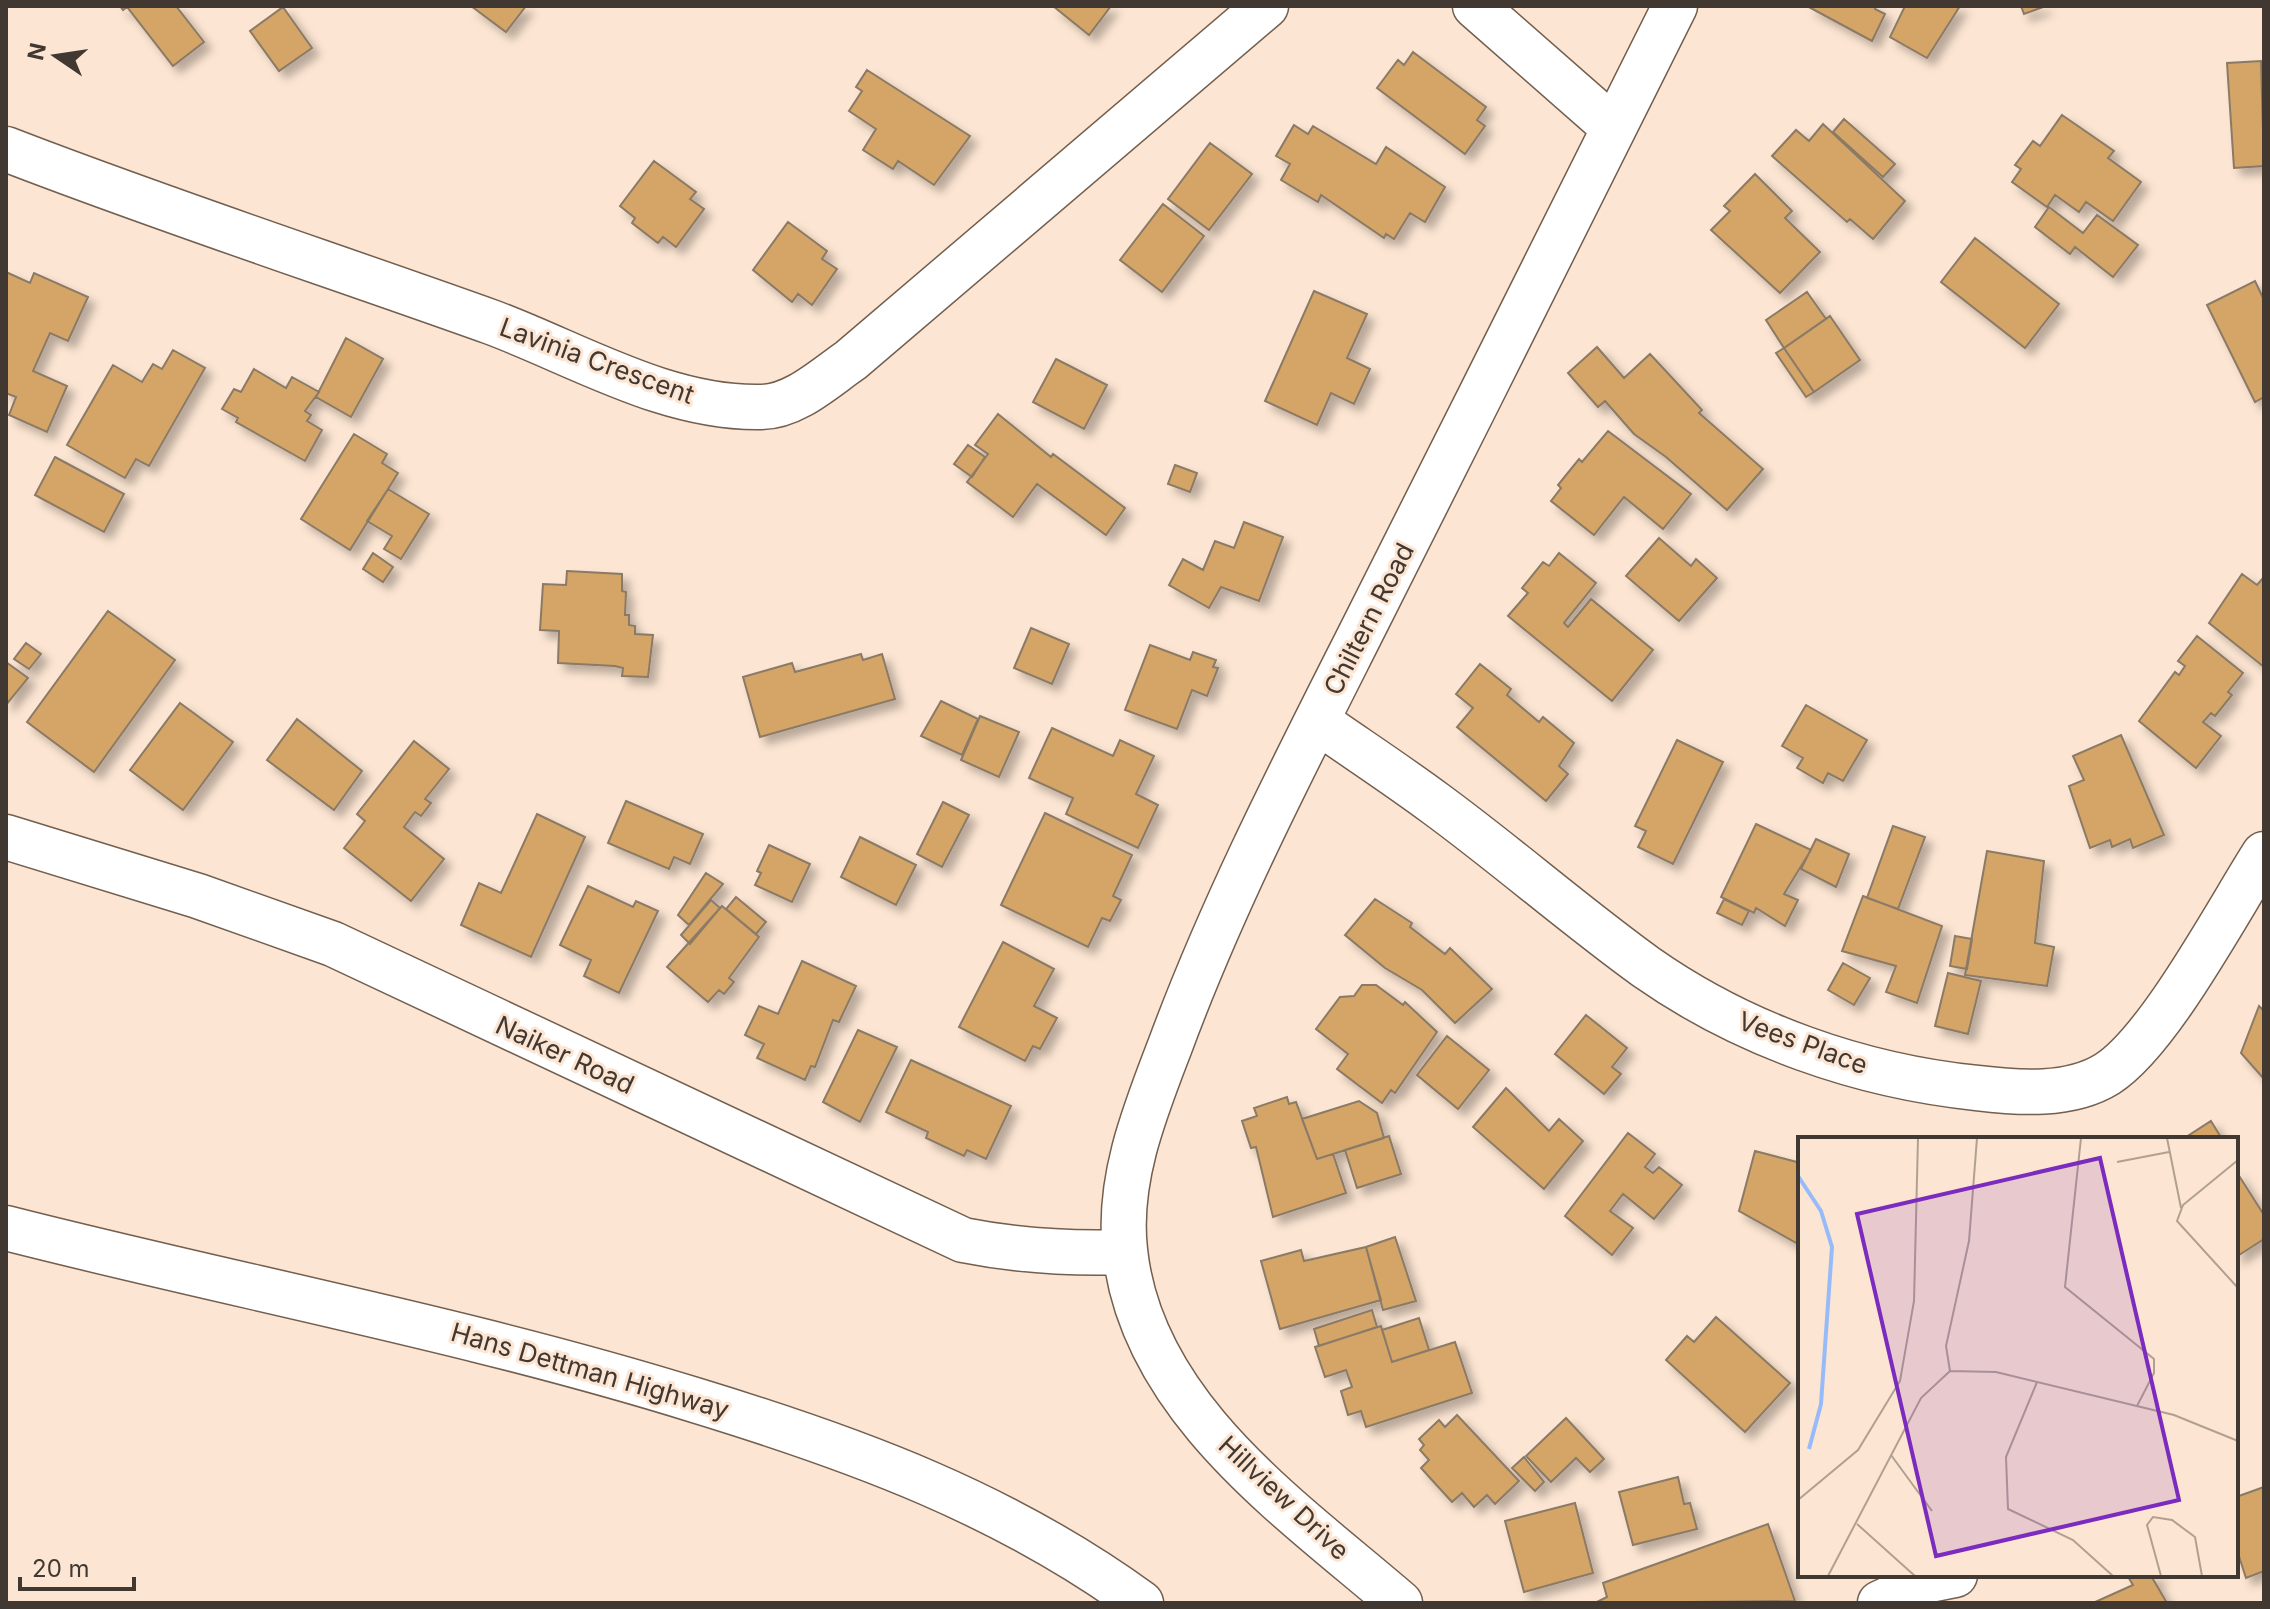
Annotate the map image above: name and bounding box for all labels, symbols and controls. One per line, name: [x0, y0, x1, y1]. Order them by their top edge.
north arrow: [16, 16, 96, 96]
text: N: [22, 40, 51, 63]
street label: Lavinia Crescent: [496, 311, 699, 410]
street label: Chiltern Road: [1317, 538, 1420, 700]
street label: Vees Place: [1734, 1005, 1872, 1080]
street label: Naiker Road: [491, 1009, 639, 1100]
inset map: [1798, 1137, 2238, 1577]
street label: Hans Dettman Highway: [448, 1316, 733, 1425]
street label: Hillview Drive: [1213, 1429, 1356, 1566]
scale bar: [20, 1541, 134, 1591]
text: 20 m: [32, 1554, 90, 1583]

